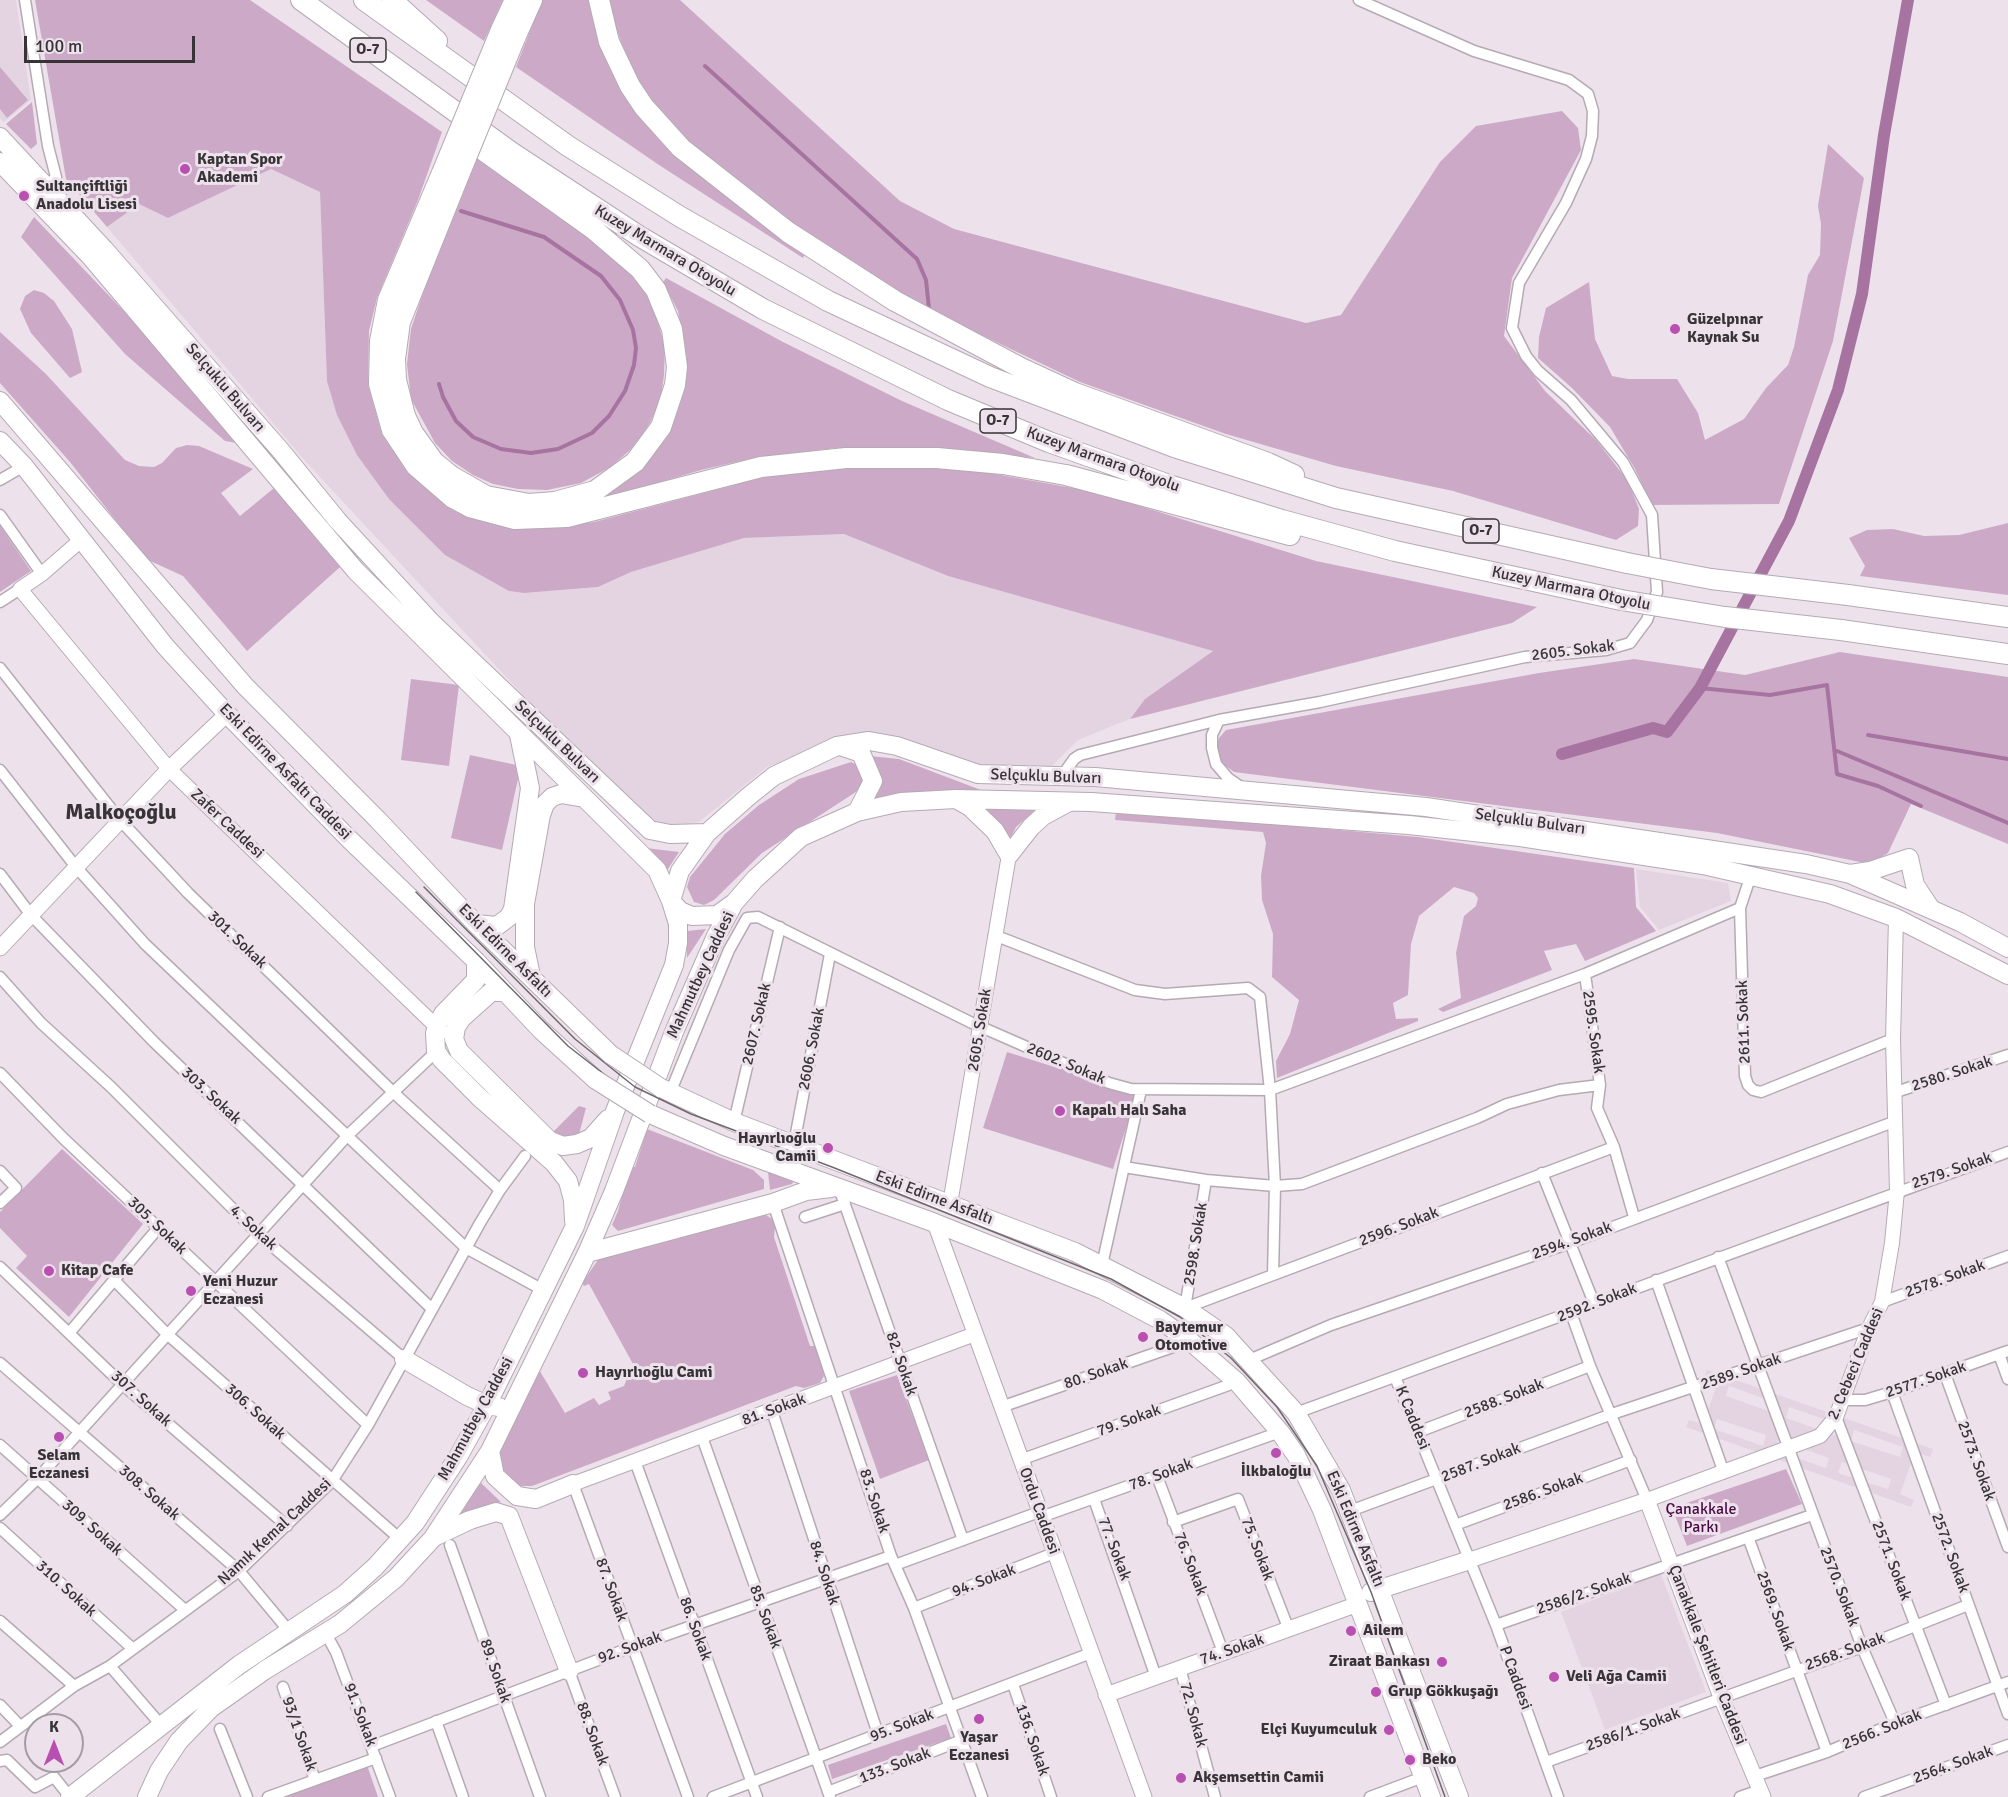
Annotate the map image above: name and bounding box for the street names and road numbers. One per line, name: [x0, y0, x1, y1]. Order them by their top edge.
road number: O-7: [350, 38, 386, 62]
street label: Kuzey Marmara Otoyolu: [591, 201, 739, 301]
street label: Selçuklu Bulvarı: [181, 340, 269, 436]
road number: O-7: [980, 409, 1016, 433]
street label: Kuzey Marmara Otoyolu: [1024, 423, 1182, 497]
road number: O-7: [1463, 519, 1499, 543]
street label: Kuzey Marmara Otoyolu: [1490, 563, 1652, 615]
street label: 2605. Sokak: [1530, 636, 1616, 666]
street label: Selçuklu Bulvarı: [510, 696, 604, 788]
street label: Eski Edirne Asfaltı Caddesi: [215, 700, 355, 844]
street label: Selçuklu Bulvarı: [990, 765, 1102, 789]
street label: Zafer Caddesi: [186, 785, 268, 863]
street label: Selçuklu Bulvarı: [1474, 805, 1586, 839]
street label: Eski Edirne Asfaltı: [454, 900, 556, 1002]
street label: 301. Sokak: [203, 907, 271, 973]
street label: Mahmutbey Caddesi: [663, 908, 739, 1042]
street label: 2611. Sokak: [1733, 980, 1755, 1064]
street label: 2607. Sokak: [738, 981, 776, 1067]
street label: 2605. Sokak: [964, 987, 996, 1073]
street label: 2595. Sokak: [1578, 989, 1608, 1075]
street label: 2606. Sokak: [795, 1006, 829, 1092]
street label: 2602. Sokak: [1024, 1039, 1108, 1089]
street label: 2580. Sokak: [1909, 1052, 1995, 1096]
street label: 303. Sokak: [177, 1063, 245, 1129]
street label: 2579. Sokak: [1909, 1148, 1995, 1194]
street label: Eski Edirne Asfaltı: [873, 1167, 995, 1229]
street label: 305. Sokak: [123, 1193, 191, 1259]
street label: 4. Sokak: [225, 1201, 281, 1255]
street label: 2598. Sokak: [1180, 1201, 1212, 1287]
street label: 2596. Sokak: [1357, 1203, 1441, 1251]
street label: 2594. Sokak: [1529, 1218, 1615, 1264]
street label: 2578. Sokak: [1902, 1256, 1988, 1302]
street label: 2592. Sokak: [1555, 1279, 1639, 1327]
street label: 2. Cebeci Caddesi: [1824, 1305, 1888, 1423]
street label: 82. Sokak: [881, 1329, 921, 1399]
street label: 2589. Sokak: [1698, 1349, 1784, 1395]
street label: Mahmutbey Caddesi: [434, 1354, 518, 1484]
street label: 80. Sokak: [1061, 1354, 1131, 1394]
street label: 2577. Sokak: [1883, 1357, 1969, 1403]
street label: 307. Sokak: [107, 1367, 175, 1431]
street label: 2588. Sokak: [1462, 1375, 1546, 1423]
street label: 306. Sokak: [221, 1380, 289, 1444]
street label: K Caddesi: [1391, 1383, 1433, 1453]
street label: 81. Sokak: [740, 1390, 808, 1430]
street label: 79. Sokak: [1095, 1401, 1163, 1441]
street label: 2573. Sokak: [1953, 1418, 1999, 1504]
street label: 2587. Sokak: [1439, 1439, 1523, 1487]
street label: 78. Sokak: [1127, 1455, 1195, 1495]
street label: 308. Sokak: [114, 1461, 184, 1525]
street label: Ordu Caddesi: [1014, 1465, 1064, 1557]
street label: 83. Sokak: [855, 1466, 893, 1536]
street label: Eski Edirne Asfaltı: [1322, 1468, 1388, 1590]
street label: 2586. Sokak: [1500, 1469, 1586, 1515]
street label: Namık Kemal Caddesi: [214, 1475, 336, 1589]
street label: 309. Sokak: [58, 1496, 126, 1560]
street label: 2572. Sokak: [1927, 1510, 1973, 1596]
street label: 77. Sokak: [1093, 1515, 1135, 1583]
street label: 75. Sokak: [1236, 1515, 1278, 1583]
street label: 2571. Sokak: [1867, 1519, 1915, 1603]
street label: 76. Sokak: [1169, 1530, 1211, 1598]
street label: 84. Sokak: [805, 1538, 843, 1608]
street label: 2570. Sokak: [1815, 1545, 1863, 1629]
street label: 87. Sokak: [591, 1556, 631, 1624]
street label: 310. Sokak: [32, 1557, 100, 1621]
street label: 94. Sokak: [950, 1560, 1018, 1602]
street label: Çanakkale Şehitleri Caddesi: [1664, 1563, 1750, 1747]
street label: 2569. Sokak: [1752, 1568, 1798, 1654]
street label: 2586/2. Sokak: [1534, 1569, 1634, 1619]
street label: 85. Sokak: [745, 1583, 785, 1651]
street label: 86. Sokak: [675, 1595, 715, 1663]
street label: 92. Sokak: [596, 1628, 664, 1668]
street label: 2568. Sokak: [1802, 1629, 1888, 1675]
street label: 74. Sokak: [1197, 1630, 1267, 1670]
street label: 89. Sokak: [475, 1636, 515, 1706]
street label: P Caddesi: [1495, 1643, 1535, 1713]
street label: 72. Sokak: [1175, 1680, 1211, 1750]
street label: 91. Sokak: [339, 1681, 381, 1749]
street label: 93/1 Sokak: [277, 1694, 321, 1774]
street label: 88. Sokak: [572, 1700, 612, 1768]
street label: 136. Sokak: [1011, 1701, 1053, 1779]
street label: 2586/1. Sokak: [1583, 1704, 1683, 1756]
street label: 95. Sokak: [868, 1705, 936, 1747]
street label: 2566. Sokak: [1840, 1705, 1924, 1755]
street label: 2564. Sokak: [1910, 1742, 1996, 1788]
street label: 133. Sokak: [857, 1744, 933, 1788]

